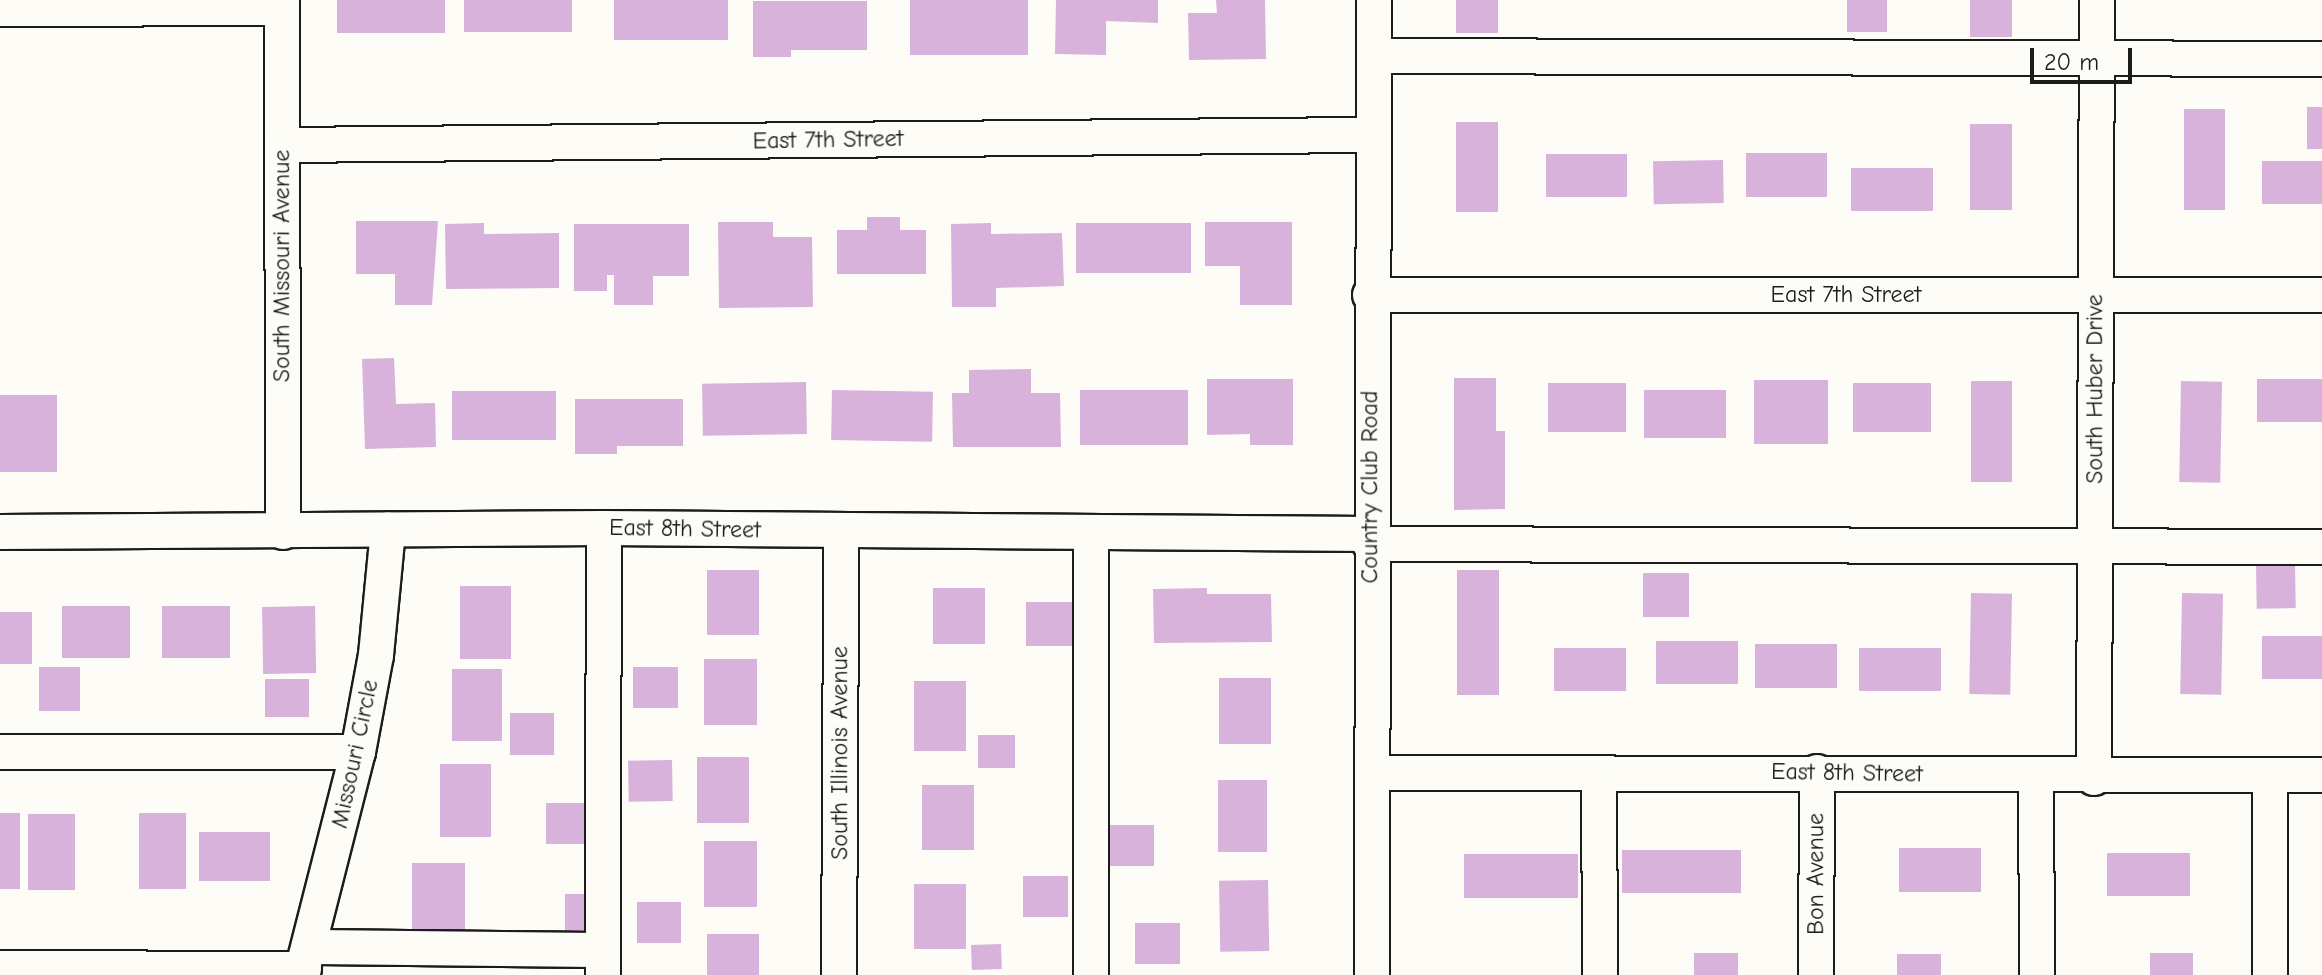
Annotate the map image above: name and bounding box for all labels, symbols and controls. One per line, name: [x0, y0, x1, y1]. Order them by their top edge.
scale bar: [2034, 32, 2136, 82]
text: 20 m: [2044, 48, 2099, 76]
street label: East 7th Street: [752, 124, 904, 156]
street label: South Missouri Avenue: [268, 150, 296, 382]
street label: East 7th Street: [1771, 281, 1921, 309]
street label: South Huber Drive: [2081, 294, 2109, 484]
street label: Country Club Road: [1356, 390, 1384, 584]
street label: East 8th Street: [609, 513, 761, 545]
street label: South Illinois Avenue: [826, 646, 854, 860]
street label: Missouri Circle: [325, 677, 385, 831]
street label: East 8th Street: [1771, 757, 1923, 789]
street label: Bon Avenue: [1802, 813, 1830, 935]

